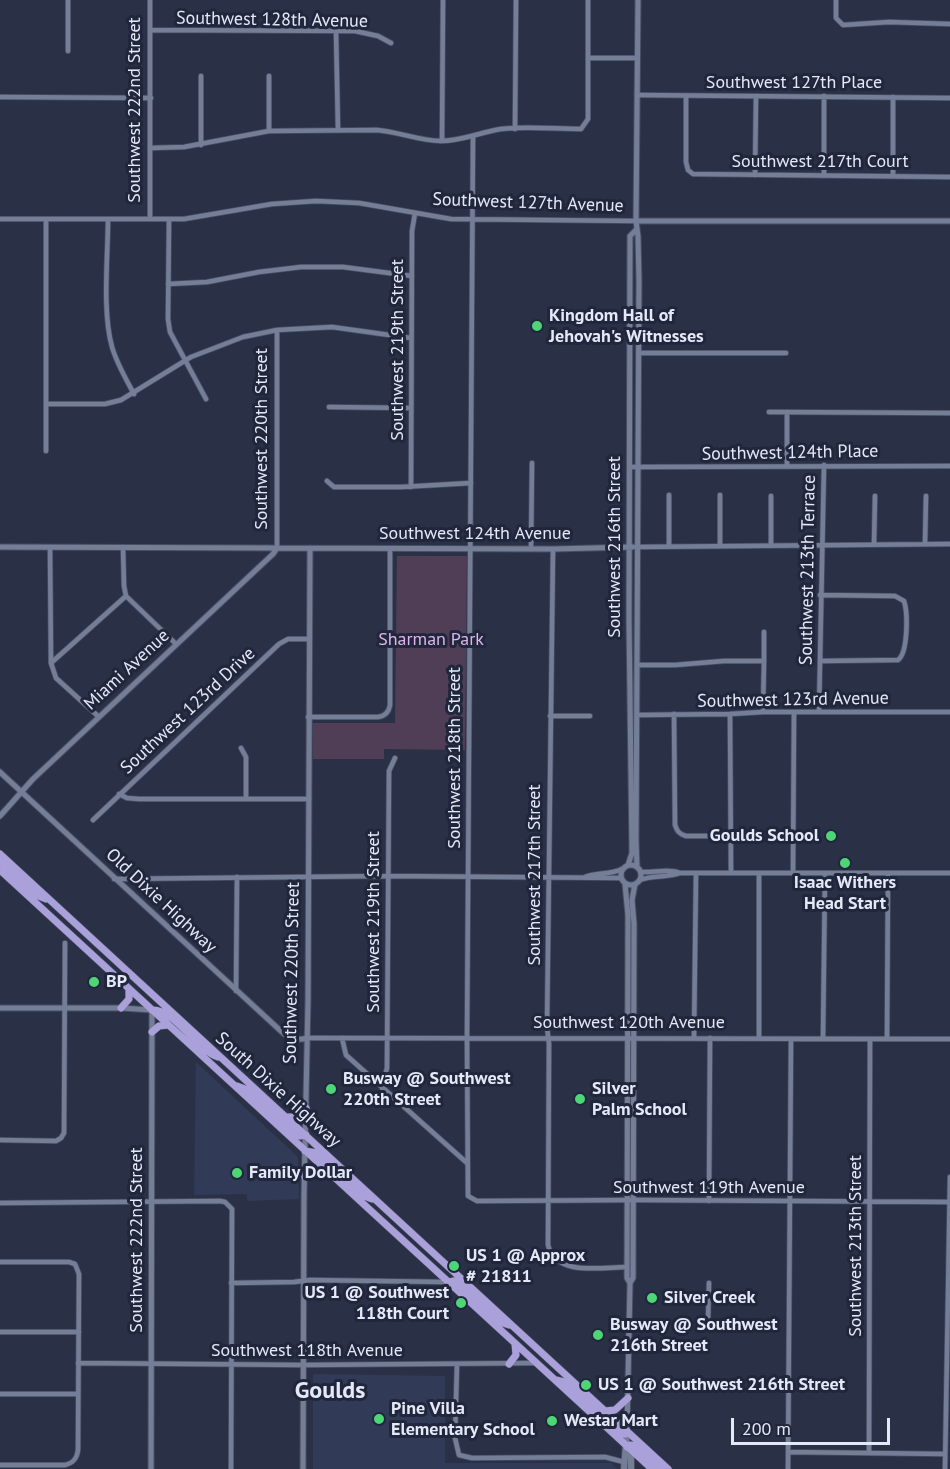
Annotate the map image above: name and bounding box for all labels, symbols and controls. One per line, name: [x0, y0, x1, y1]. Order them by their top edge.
street label: Southwest 128th Avenue: [176, 8, 368, 32]
street label: Southwest 222nd Street: [124, 17, 146, 203]
street label: Southwest 127th Place: [706, 72, 882, 94]
street label: Southwest 217th Court: [731, 151, 909, 173]
street label: Southwest 127th Avenue: [432, 189, 624, 217]
street label: Southwest 219th Street: [387, 259, 409, 441]
place label: Kingdom Hall of Jehovah's Witnesses: [549, 305, 704, 348]
marker: Kingdom Hall of Jehovah's Witnesses: [530, 319, 544, 333]
street label: Southwest 220th Street: [251, 348, 273, 530]
street label: Southwest 124th Place: [701, 441, 879, 465]
street label: Southwest 216th Street: [604, 456, 626, 638]
street label: Southwest 213th Terrace: [796, 475, 820, 665]
street label: Southwest 124th Avenue: [379, 523, 571, 545]
street label: Miami Avenue: [80, 625, 174, 715]
park label: Sharman Park: [378, 629, 484, 651]
street label: Southwest 123rd Drive: [116, 643, 260, 779]
street label: Southwest 218th Street: [444, 667, 466, 849]
street label: Southwest 123rd Avenue: [697, 688, 889, 712]
street label: Southwest 217th Street: [524, 784, 546, 966]
place label: Goulds School: [710, 825, 819, 847]
marker: Goulds School: [824, 829, 838, 843]
street label: Southwest 219th Street: [363, 831, 385, 1013]
street label: Old Dixie Highway: [101, 844, 221, 958]
marker: Isaac Withers Head Start: [838, 856, 852, 870]
place label: Isaac Withers Head Start: [794, 872, 896, 914]
street label: Southwest 220th Street: [280, 882, 304, 1064]
place label: BP: [106, 971, 127, 993]
marker: BP: [87, 975, 101, 989]
street label: Southwest 120th Avenue: [533, 1012, 725, 1034]
street label: South Dixie Highway: [211, 1028, 345, 1152]
place label: Busway @ Southwest 220th Street: [343, 1068, 510, 1110]
place label: Silver Palm School: [592, 1078, 687, 1120]
marker: Busway @ Southwest 220th Street: [324, 1082, 338, 1096]
marker: Silver Palm School: [573, 1092, 587, 1106]
street label: Southwest 222nd Street: [126, 1147, 148, 1333]
street label: Southwest 213th Street: [845, 1155, 867, 1337]
place label: Family Dollar: [249, 1162, 352, 1184]
marker: Family Dollar: [230, 1166, 244, 1180]
street label: Southwest 119th Avenue: [613, 1177, 805, 1199]
place label: US 1 @ Approx # 21811: [466, 1245, 585, 1288]
marker: US 1 @ Approx # 21811: [447, 1259, 461, 1273]
place label: US 1 @ Southwest 118th Court: [304, 1282, 449, 1324]
place label: Silver Creek: [664, 1287, 755, 1309]
marker: Silver Creek: [645, 1291, 659, 1305]
marker: US 1 @ Southwest 118th Court: [454, 1296, 468, 1310]
place label: Busway @ Southwest 216th Street: [610, 1314, 777, 1356]
marker: Busway @ Southwest 216th Street: [591, 1328, 605, 1342]
street label: Southwest 118th Avenue: [211, 1340, 403, 1362]
place label: US 1 @ Southwest 216th Street: [598, 1374, 845, 1396]
district label: Goulds: [295, 1377, 365, 1405]
marker: US 1 @ Southwest 216th Street: [579, 1378, 593, 1392]
place label: Pine Villa Elementary School: [391, 1398, 535, 1440]
scale bar: [734, 1406, 893, 1444]
place label: Westar Mart: [564, 1410, 658, 1432]
marker: Pine Villa Elementary School: [372, 1412, 386, 1426]
marker: Westar Mart: [545, 1414, 559, 1428]
text: 200 m: [742, 1417, 791, 1440]

